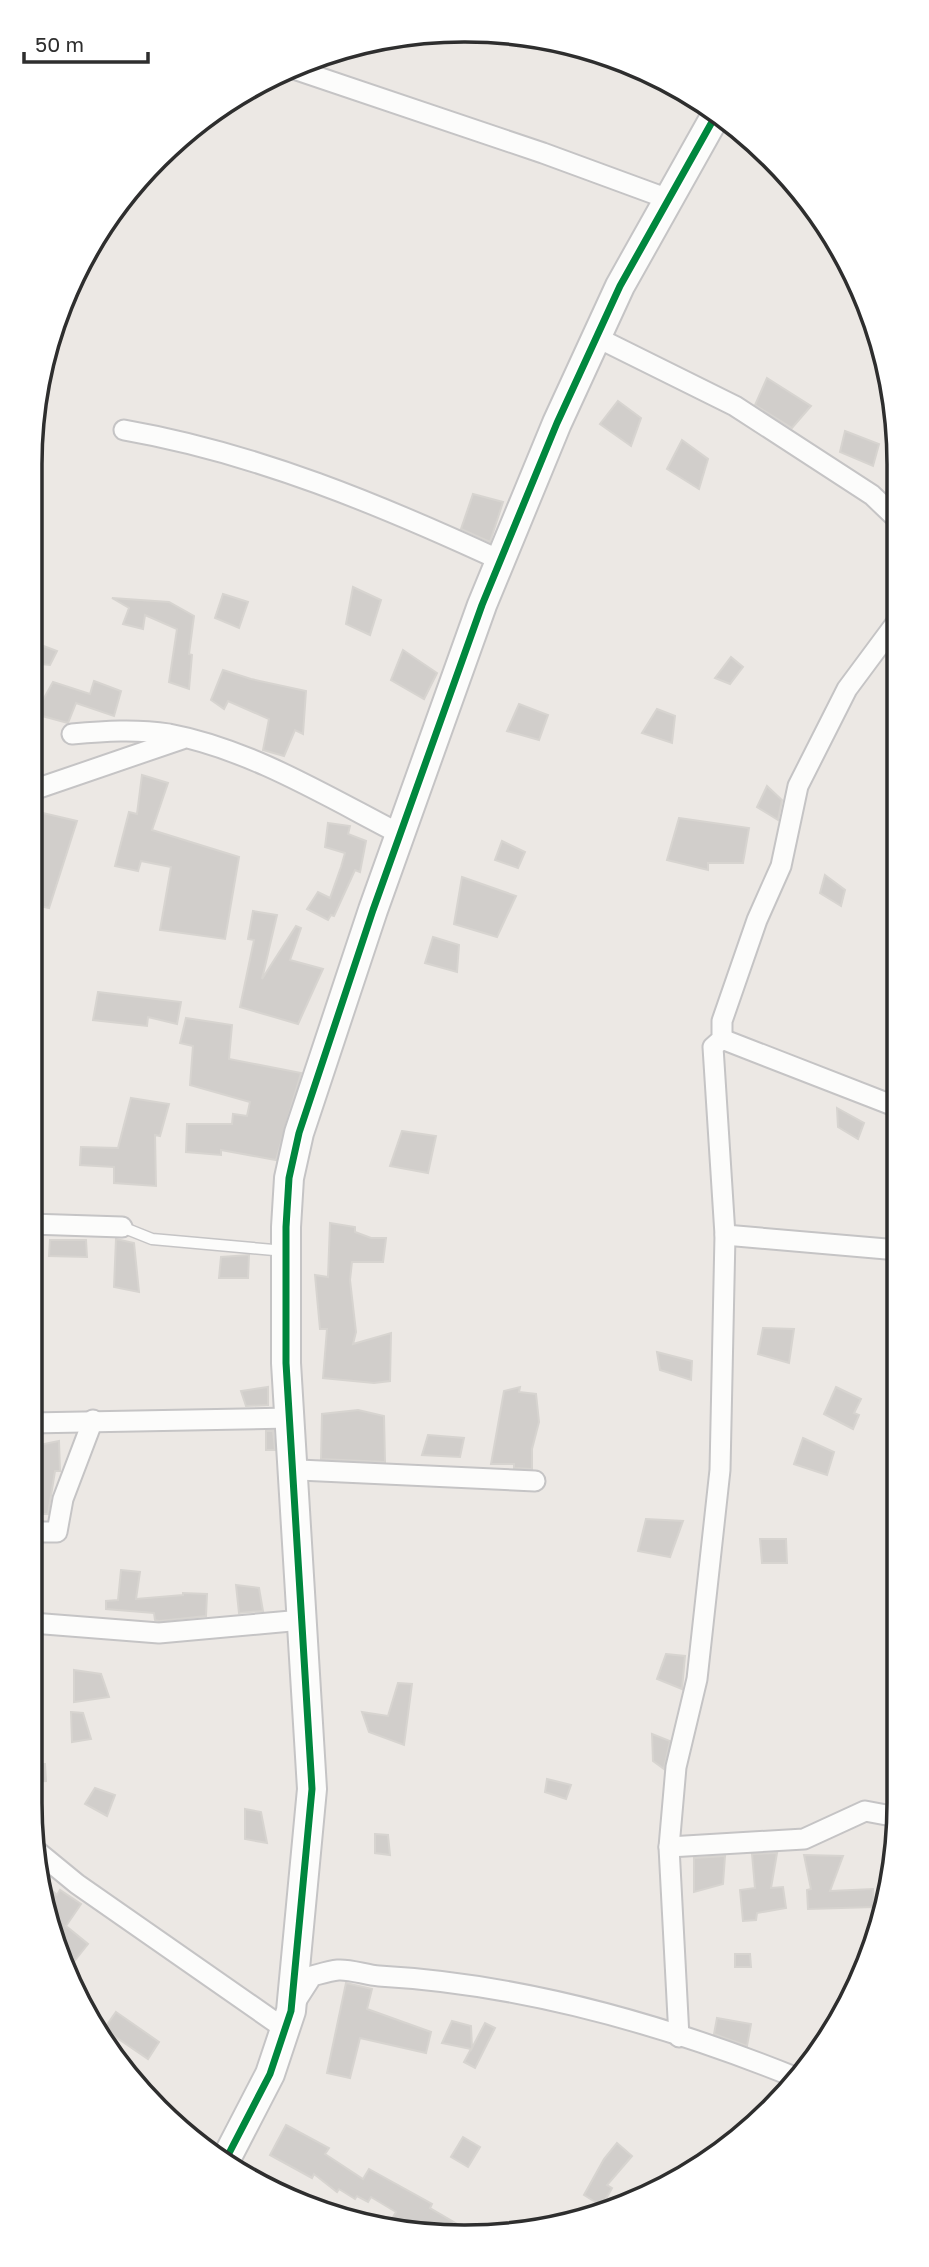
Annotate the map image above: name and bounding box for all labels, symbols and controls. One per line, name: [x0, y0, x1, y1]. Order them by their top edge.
scale bar: [24, 21, 149, 65]
text: 50 m: [35, 31, 84, 57]

